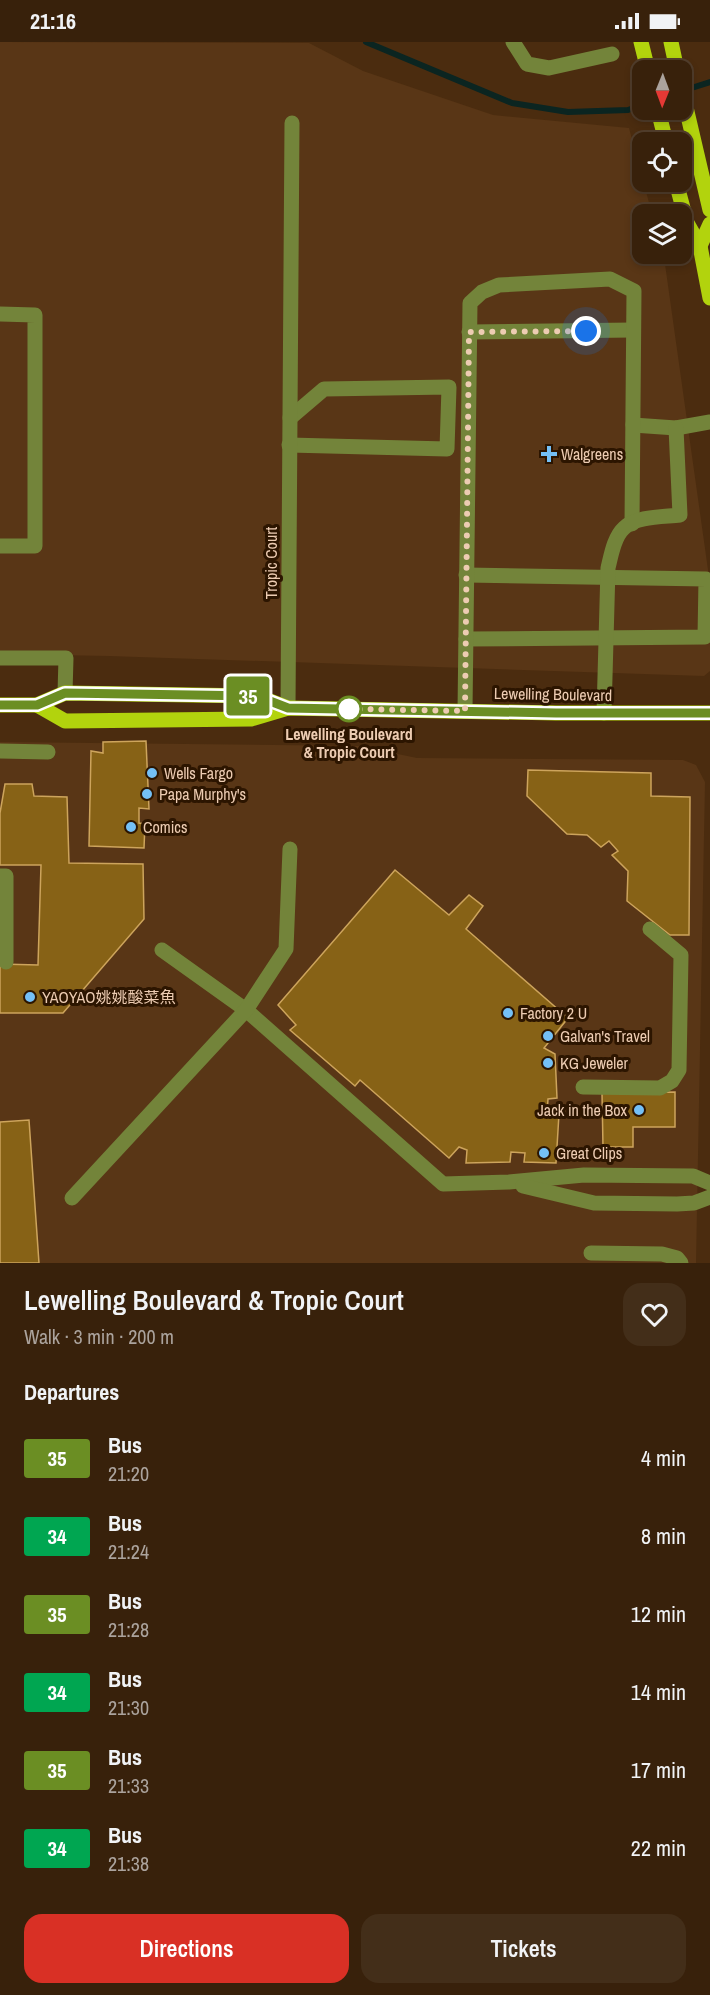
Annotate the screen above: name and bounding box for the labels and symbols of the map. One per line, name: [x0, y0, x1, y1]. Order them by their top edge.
north arrow: [632, 60, 692, 120]
your location: [571, 316, 601, 346]
place label: Walgreens: [561, 443, 623, 465]
marker: Walgreens: [542, 447, 556, 461]
street label: Tropic Court: [260, 526, 282, 599]
line badge: 35: [221, 676, 275, 716]
street label: Lewelling Boulevard: [494, 682, 612, 706]
marker: Lewelling Boulevard & Tropic Court: [336, 696, 362, 722]
place label: Lewelling Boulevard & Tropic Court: [285, 723, 413, 763]
place label: Wells Fargo: [164, 762, 233, 784]
marker: Wells Fargo: [145, 766, 159, 780]
place label: Papa Murphy's: [159, 783, 246, 805]
marker: Papa Murphy's: [140, 787, 154, 801]
place label: Comics: [143, 816, 187, 838]
marker: Comics: [124, 820, 138, 834]
place label: YAOYAO姚姚酸菜魚: [42, 986, 176, 1008]
marker: YAOYAO姚姚酸菜魚: [23, 990, 37, 1004]
place label: Factory 2 U: [520, 1002, 587, 1024]
marker: Factory 2 U: [501, 1006, 515, 1020]
place label: Galvan's Travel: [560, 1025, 650, 1047]
marker: Galvan's Travel: [541, 1029, 555, 1043]
place label: KG Jeweler: [560, 1052, 628, 1074]
marker: KG Jeweler: [541, 1056, 555, 1070]
place label: Jack in the Box: [537, 1099, 627, 1121]
marker: Jack in the Box: [632, 1103, 646, 1117]
place label: Great Clips: [556, 1142, 622, 1164]
marker: Great Clips: [537, 1146, 551, 1160]

